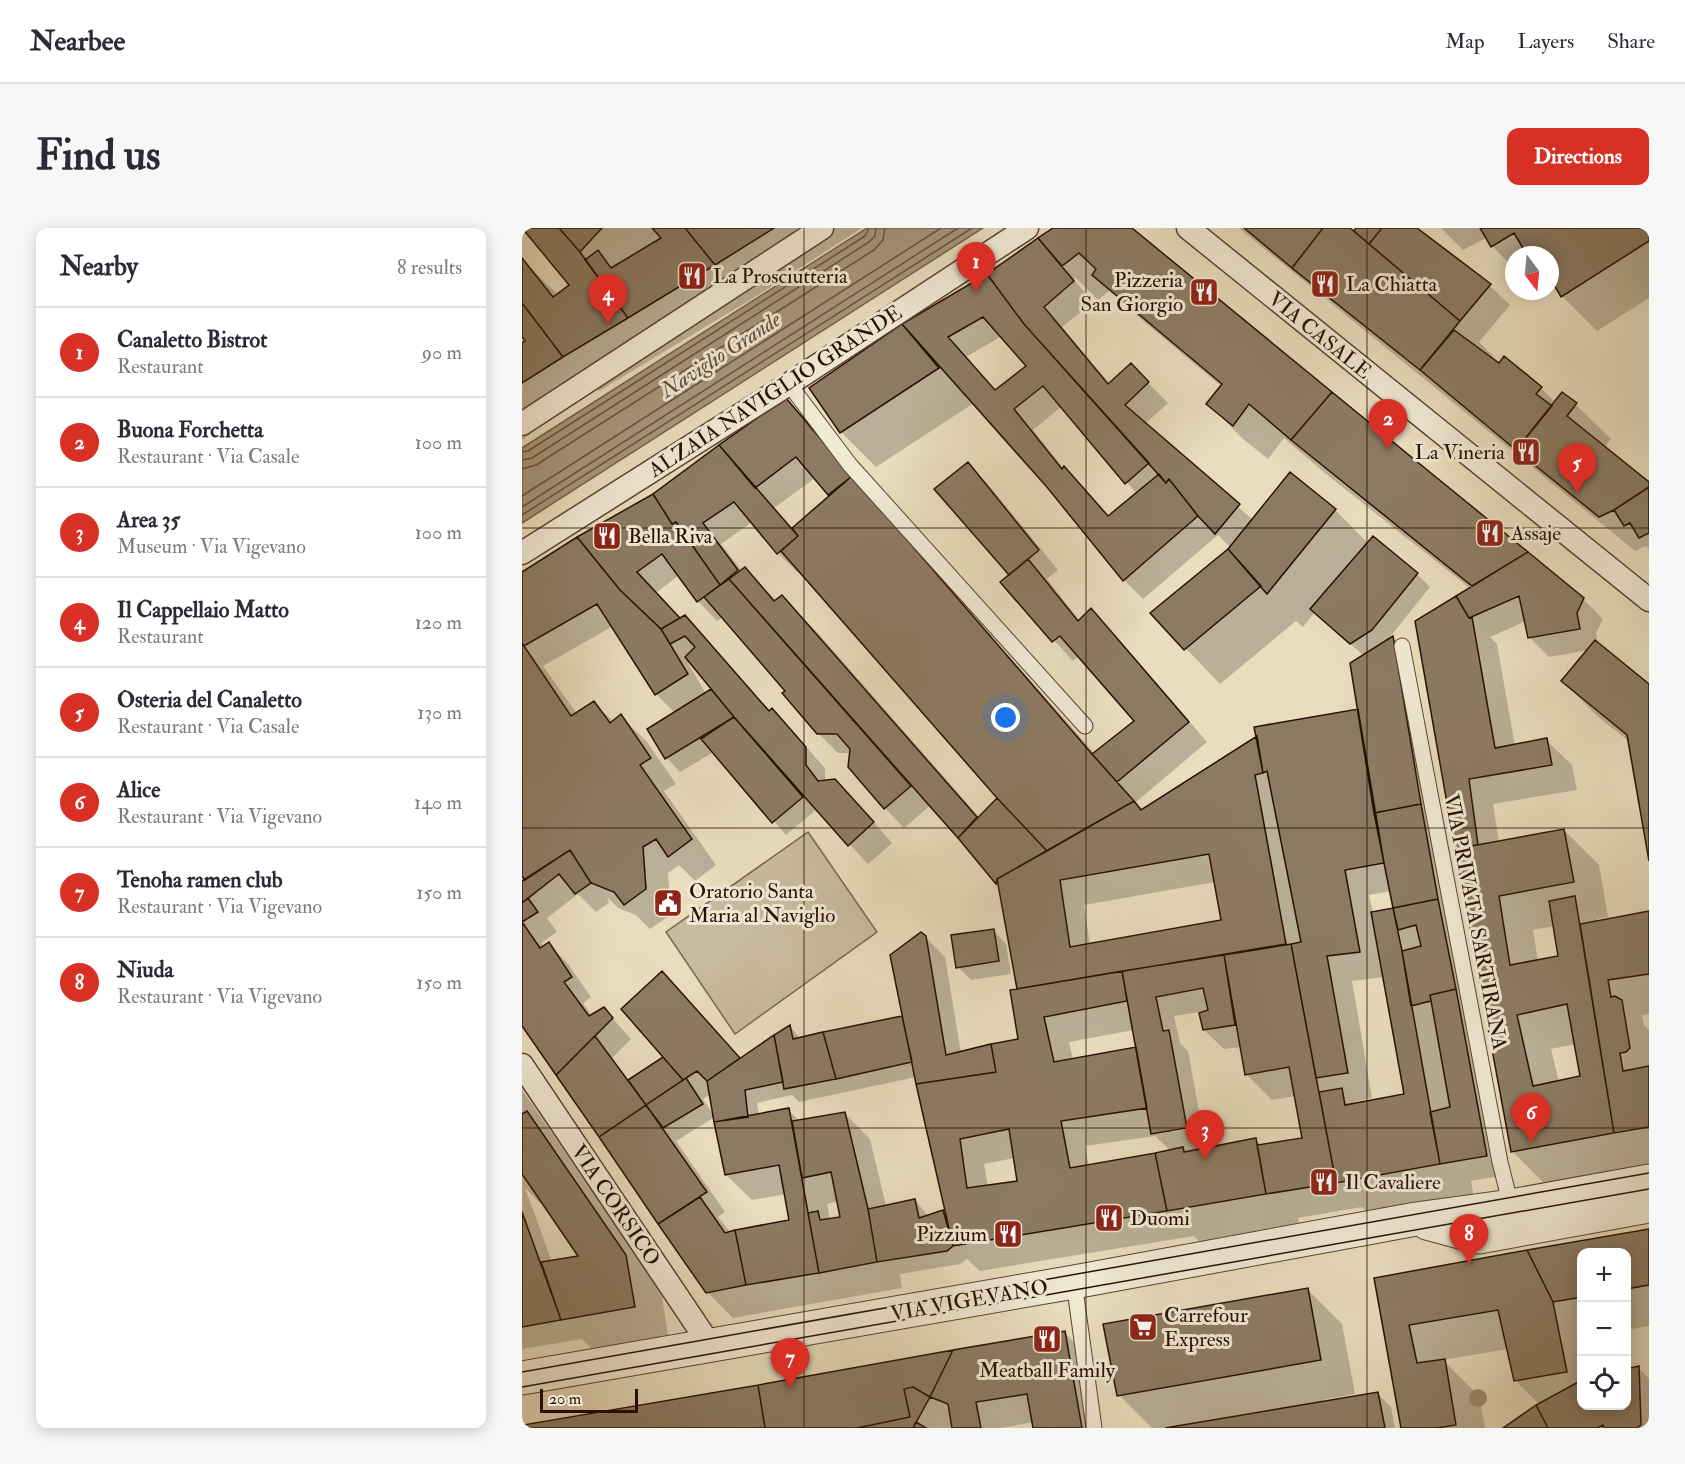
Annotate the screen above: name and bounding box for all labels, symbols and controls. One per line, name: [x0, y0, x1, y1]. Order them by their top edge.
text: Nearbee: [30, 24, 125, 59]
text: Map: [1445, 28, 1485, 55]
text: Layers: [1518, 28, 1574, 55]
text: Share: [1607, 28, 1655, 55]
button: Directions: [1507, 128, 1649, 185]
text: Find us: [36, 130, 160, 182]
pin: 1: [956, 242, 996, 292]
north arrow: [1505, 246, 1559, 300]
text: Nearby: [60, 251, 138, 283]
text: 8 results: [397, 255, 462, 280]
restaurant icon: La Prosciutteria: [676, 260, 708, 292]
place label: La Prosciutteria: [713, 263, 848, 290]
place label: Pizzeria San Giorgio: [1081, 267, 1183, 318]
restaurant icon: La Chiatta: [1309, 268, 1341, 300]
place label: La Chiatta: [1346, 271, 1438, 298]
pin: 4: [588, 274, 628, 324]
restaurant icon: Pizzeria San Giorgio: [1188, 276, 1220, 308]
street label: VIA CASALE: [1263, 286, 1377, 385]
street label: ALZAIA NAVIGLIO GRANDE: [643, 299, 907, 484]
water label: Naviglio Grande: [654, 305, 787, 405]
text: Canaletto Bistrot: [117, 326, 267, 354]
text: 1: [76, 340, 83, 365]
text: 90 m: [422, 340, 462, 365]
text: Restaurant: [117, 354, 204, 379]
pin: 2: [1368, 400, 1408, 449]
text: Buona Forchetta: [117, 416, 263, 444]
text: 2: [74, 430, 85, 455]
text: 100 m: [415, 430, 462, 455]
restaurant icon: La Vineria: [1510, 436, 1542, 468]
place label: La Vineria: [1415, 439, 1505, 466]
text: Restaurant · Via Casale: [117, 444, 299, 469]
pin: 5: [1558, 444, 1596, 493]
text: Area 35: [117, 506, 180, 534]
restaurant icon: Assaje: [1474, 517, 1506, 549]
text: 3: [76, 520, 83, 545]
text: 100 m: [415, 520, 462, 545]
restaurant icon: Bella Riva: [591, 520, 623, 552]
place label: Assaje: [1510, 520, 1561, 547]
place label: Bella Riva: [628, 523, 713, 550]
text: Museum · Via Vigevano: [117, 534, 306, 559]
text: Il Cappellaio Matto: [117, 596, 289, 624]
text: 4: [74, 610, 85, 635]
text: 120 m: [415, 610, 462, 635]
text: Restaurant: [117, 624, 204, 649]
text: Osteria del Canaletto: [117, 686, 302, 714]
text: 5: [75, 700, 84, 725]
text: 130 m: [417, 700, 462, 725]
your location: [991, 703, 1020, 732]
text: Restaurant · Via Casale: [117, 714, 299, 739]
text: Alice: [117, 776, 160, 804]
text: 6: [74, 790, 85, 815]
text: 140 m: [414, 790, 462, 815]
street label: VIA PRIVATA SARTIRANA: [1437, 792, 1514, 1052]
text: Restaurant · Via Vigevano: [117, 804, 322, 829]
text: Tenoha ramen club: [117, 866, 283, 894]
place label: Oratorio Santa Maria al Naviglio: [689, 878, 835, 929]
text: 7: [75, 880, 84, 905]
text: 150 m: [416, 880, 462, 905]
public building icon: Oratorio Santa Maria al Naviglio: [652, 887, 684, 919]
text: Restaurant · Via Vigevano: [117, 894, 322, 919]
text: Niuda: [117, 956, 174, 984]
text: 8: [75, 970, 84, 995]
text: 150 m: [416, 970, 462, 995]
text: Restaurant · Via Vigevano: [117, 984, 322, 1009]
pin: 6: [1512, 1094, 1550, 1143]
pin: 3: [1186, 1110, 1224, 1160]
street label: VIA CORSICO: [565, 1139, 666, 1271]
restaurant icon: Il Cavaliere: [1308, 1166, 1340, 1198]
place label: Il Cavaliere: [1345, 1169, 1441, 1196]
restaurant icon: Duomi: [1093, 1202, 1125, 1234]
place label: Duomi: [1130, 1205, 1190, 1232]
pin: 8: [1450, 1214, 1488, 1264]
restaurant icon: Pizzium: [992, 1218, 1024, 1250]
place label: Pizzium: [916, 1221, 987, 1248]
map controls: [1577, 1248, 1631, 1410]
button: +: [1577, 1248, 1631, 1302]
street label: VIA VIGEVANO: [888, 1273, 1050, 1328]
place label: Carrefour Express: [1164, 1302, 1248, 1353]
button: −: [1577, 1302, 1631, 1356]
supermarket icon: Carrefour Express: [1127, 1311, 1159, 1343]
restaurant icon: Meatball Family: [1031, 1323, 1063, 1355]
pin: 7: [770, 1338, 810, 1388]
button: locate: [1577, 1356, 1631, 1410]
place label: Meatball Family: [979, 1357, 1116, 1384]
scale bar: [540, 1386, 638, 1414]
text: 20 m: [549, 1389, 581, 1409]

